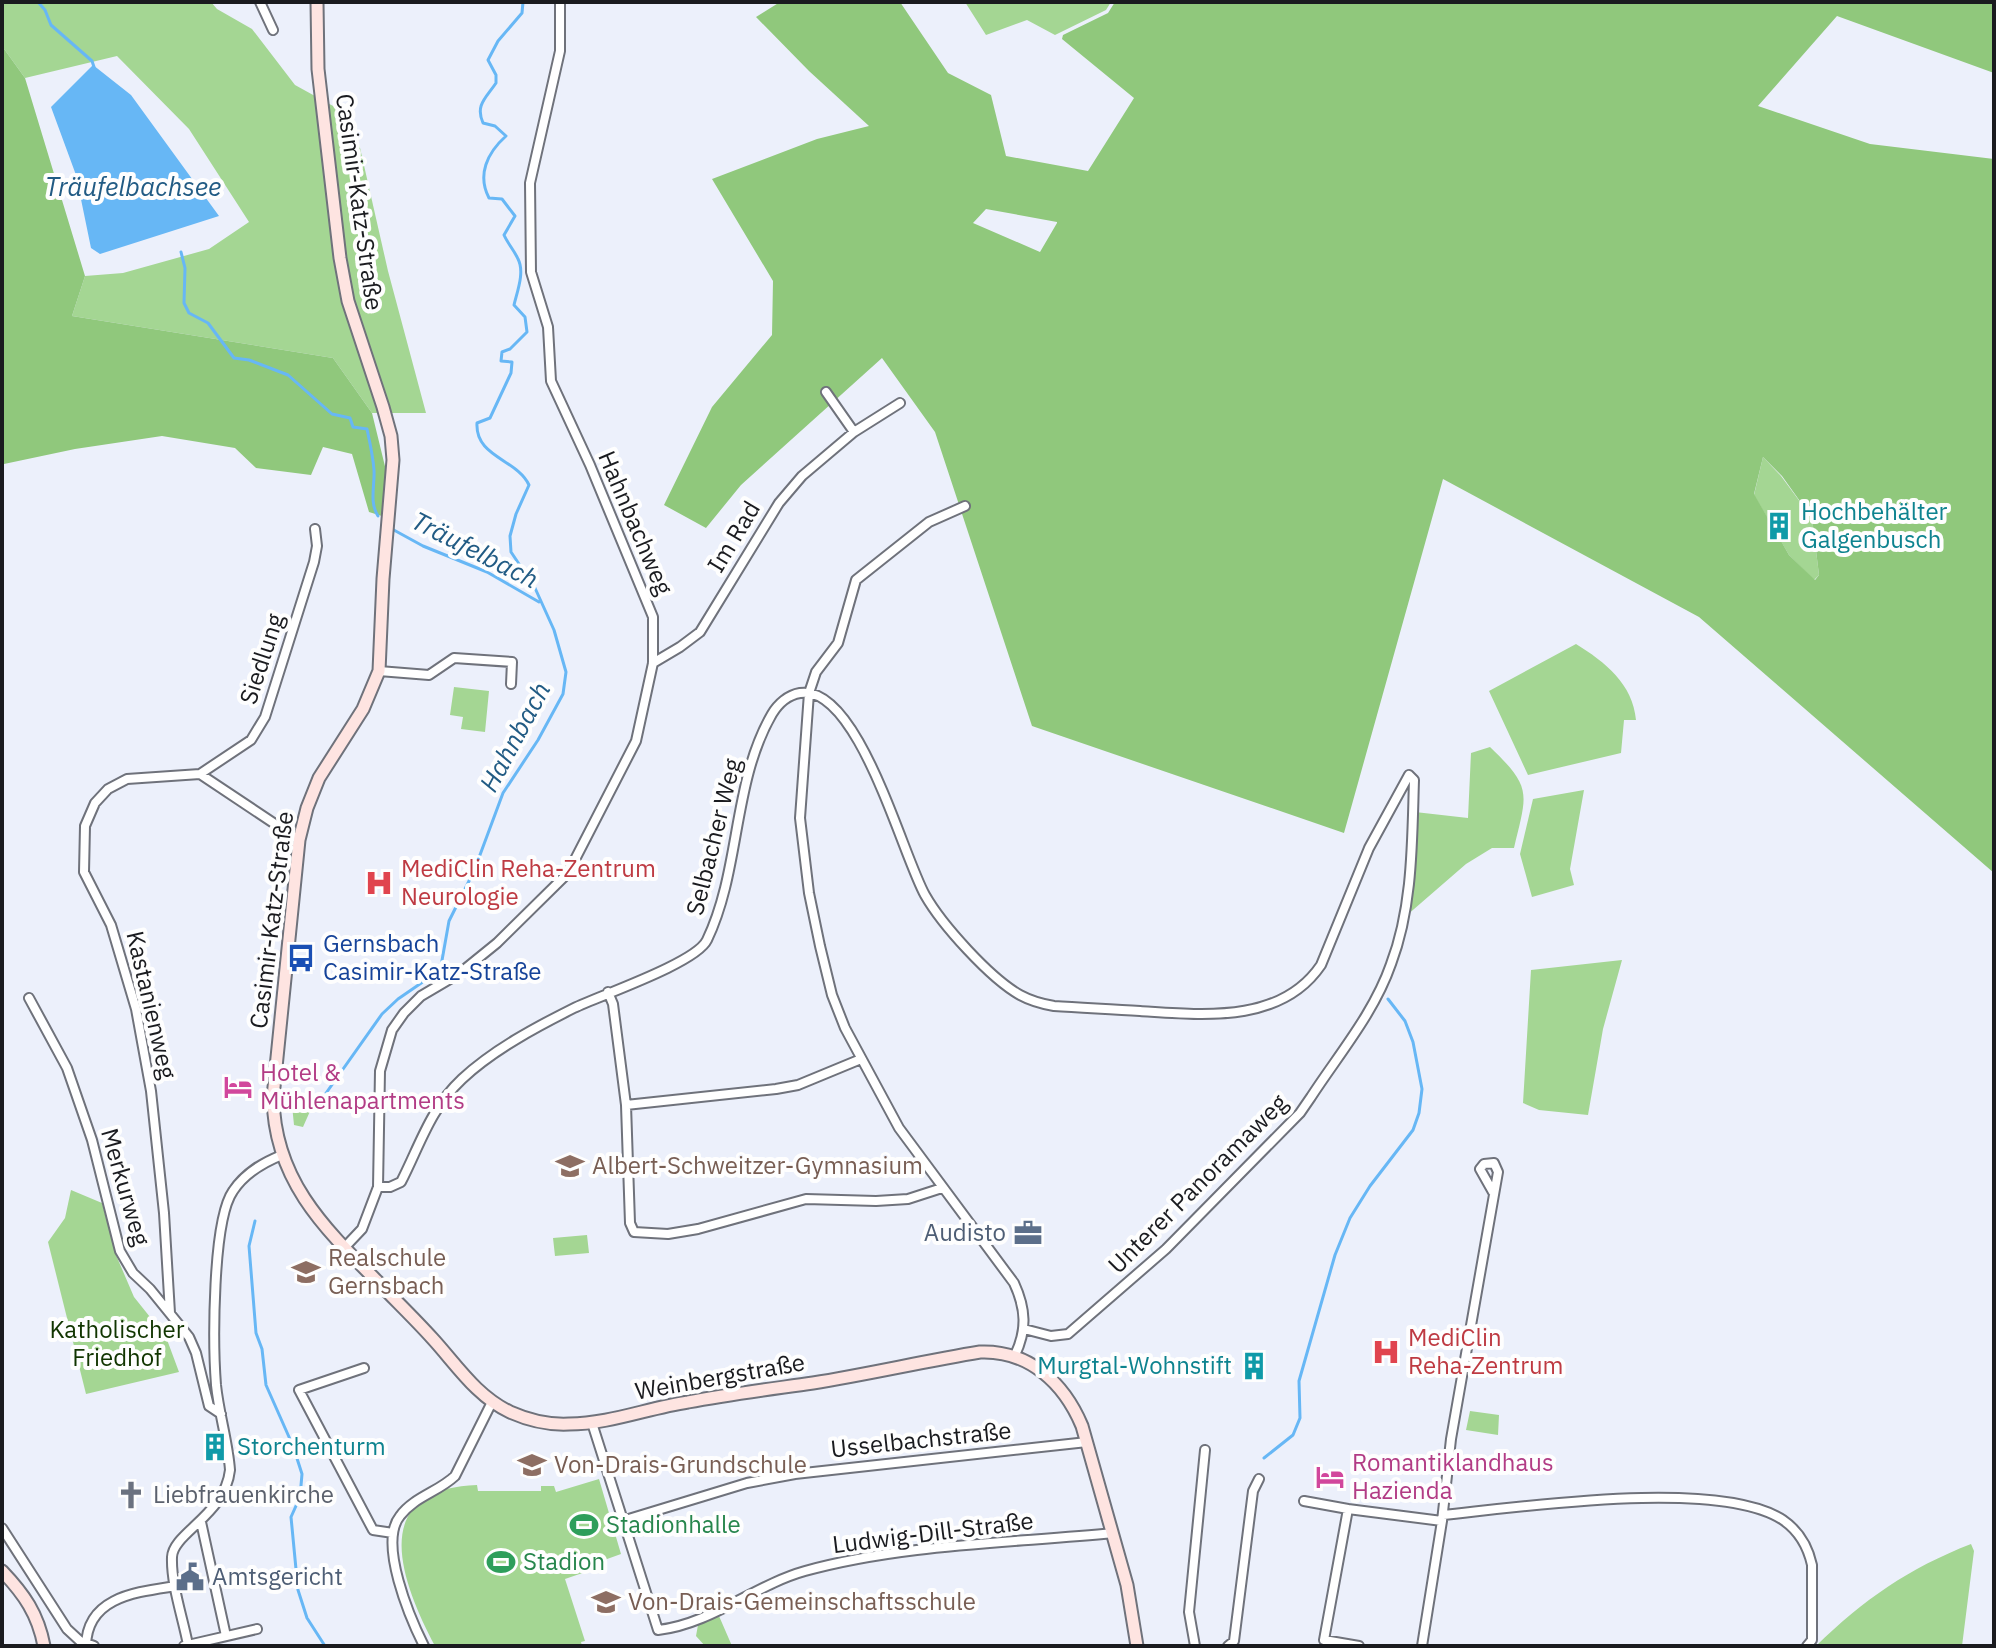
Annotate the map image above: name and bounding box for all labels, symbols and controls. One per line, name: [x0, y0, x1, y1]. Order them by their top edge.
street label: Casimir-Katz-Straße: [329, 91, 391, 312]
water label: Träufelbachsee: [45, 169, 221, 203]
street label: Hahnbachweg: [591, 446, 681, 600]
street label: Im Rad: [699, 495, 767, 578]
place label: Hochbehälter Galgenbusch: [1801, 495, 1948, 555]
water label: Träufelbach: [406, 503, 545, 596]
building icon: Hochbehälter Galgenbusch: [1764, 511, 1794, 541]
street label: Siedlung: [231, 609, 291, 708]
water label: Hahnbach: [471, 676, 557, 797]
street label: Selbacher Weg: [678, 755, 748, 919]
street label: Casimir-Katz-Straße: [242, 809, 300, 1030]
place label: MediClin Reha-Zentrum Neurologie: [401, 852, 656, 912]
hospital icon: MediClin Reha-Zentrum Neurologie: [364, 868, 394, 898]
place label: Gernsbach Casimir-Katz-Straße: [323, 927, 542, 987]
street label: Kastanienweg: [119, 928, 185, 1082]
bus stop icon: Gernsbach Casimir-Katz-Straße: [286, 943, 316, 973]
place label: Hotel & Mühlenapartments: [260, 1056, 465, 1116]
hotel icon: Hotel & Mühlenapartments: [223, 1072, 253, 1102]
street label: Unterer Panoramaweg: [1101, 1086, 1294, 1280]
street label: Merkurweg: [94, 1124, 158, 1249]
place label: Albert-Schweitzer-Gymnasium: [592, 1149, 923, 1181]
school or university icon: Albert-Schweitzer-Gymnasium: [555, 1151, 585, 1181]
place label: Audisto: [924, 1216, 1006, 1248]
office icon: Audisto: [1013, 1218, 1043, 1248]
place label: Realschule Gernsbach: [328, 1241, 446, 1301]
school or university icon: Realschule Gernsbach: [291, 1257, 321, 1287]
park label: Katholischer Friedhof: [49, 1313, 185, 1373]
place label: MediClin Reha-Zentrum: [1408, 1321, 1564, 1381]
hospital icon: MediClin Reha-Zentrum: [1371, 1337, 1401, 1367]
street label: Weinbergstraße: [632, 1345, 807, 1407]
place label: Murgtal-Wohnstift: [1037, 1349, 1232, 1381]
building icon: Murgtal-Wohnstift: [1239, 1351, 1269, 1381]
street label: Usselbachstraße: [829, 1414, 1013, 1464]
place label: Storchenturm: [237, 1430, 386, 1462]
building icon: Storchenturm: [200, 1432, 230, 1462]
place label: Romantiklandhaus Hazienda: [1352, 1446, 1554, 1506]
place label: Von-Drais-Grundschule: [554, 1448, 807, 1480]
school or university icon: Von-Drais-Grundschule: [517, 1450, 547, 1480]
hotel icon: Romantiklandhaus Hazienda: [1315, 1462, 1345, 1492]
place label: Liebfrauenkirche: [153, 1478, 334, 1510]
church icon: Liebfrauenkirche: [116, 1480, 146, 1510]
street label: Ludwig-Dill-Straße: [831, 1504, 1035, 1560]
place label: Stadionhalle: [606, 1508, 741, 1540]
sports icon: Stadionhalle: [569, 1510, 599, 1540]
place label: Stadion: [523, 1545, 605, 1577]
sports icon: Stadion: [486, 1547, 516, 1577]
place label: Amtsgericht: [212, 1560, 343, 1592]
public building icon: Amtsgericht: [175, 1562, 205, 1592]
place label: Von-Drais-Gemeinschaftsschule: [628, 1585, 976, 1617]
school or university icon: Von-Drais-Gemeinschaftsschule: [591, 1587, 621, 1617]

